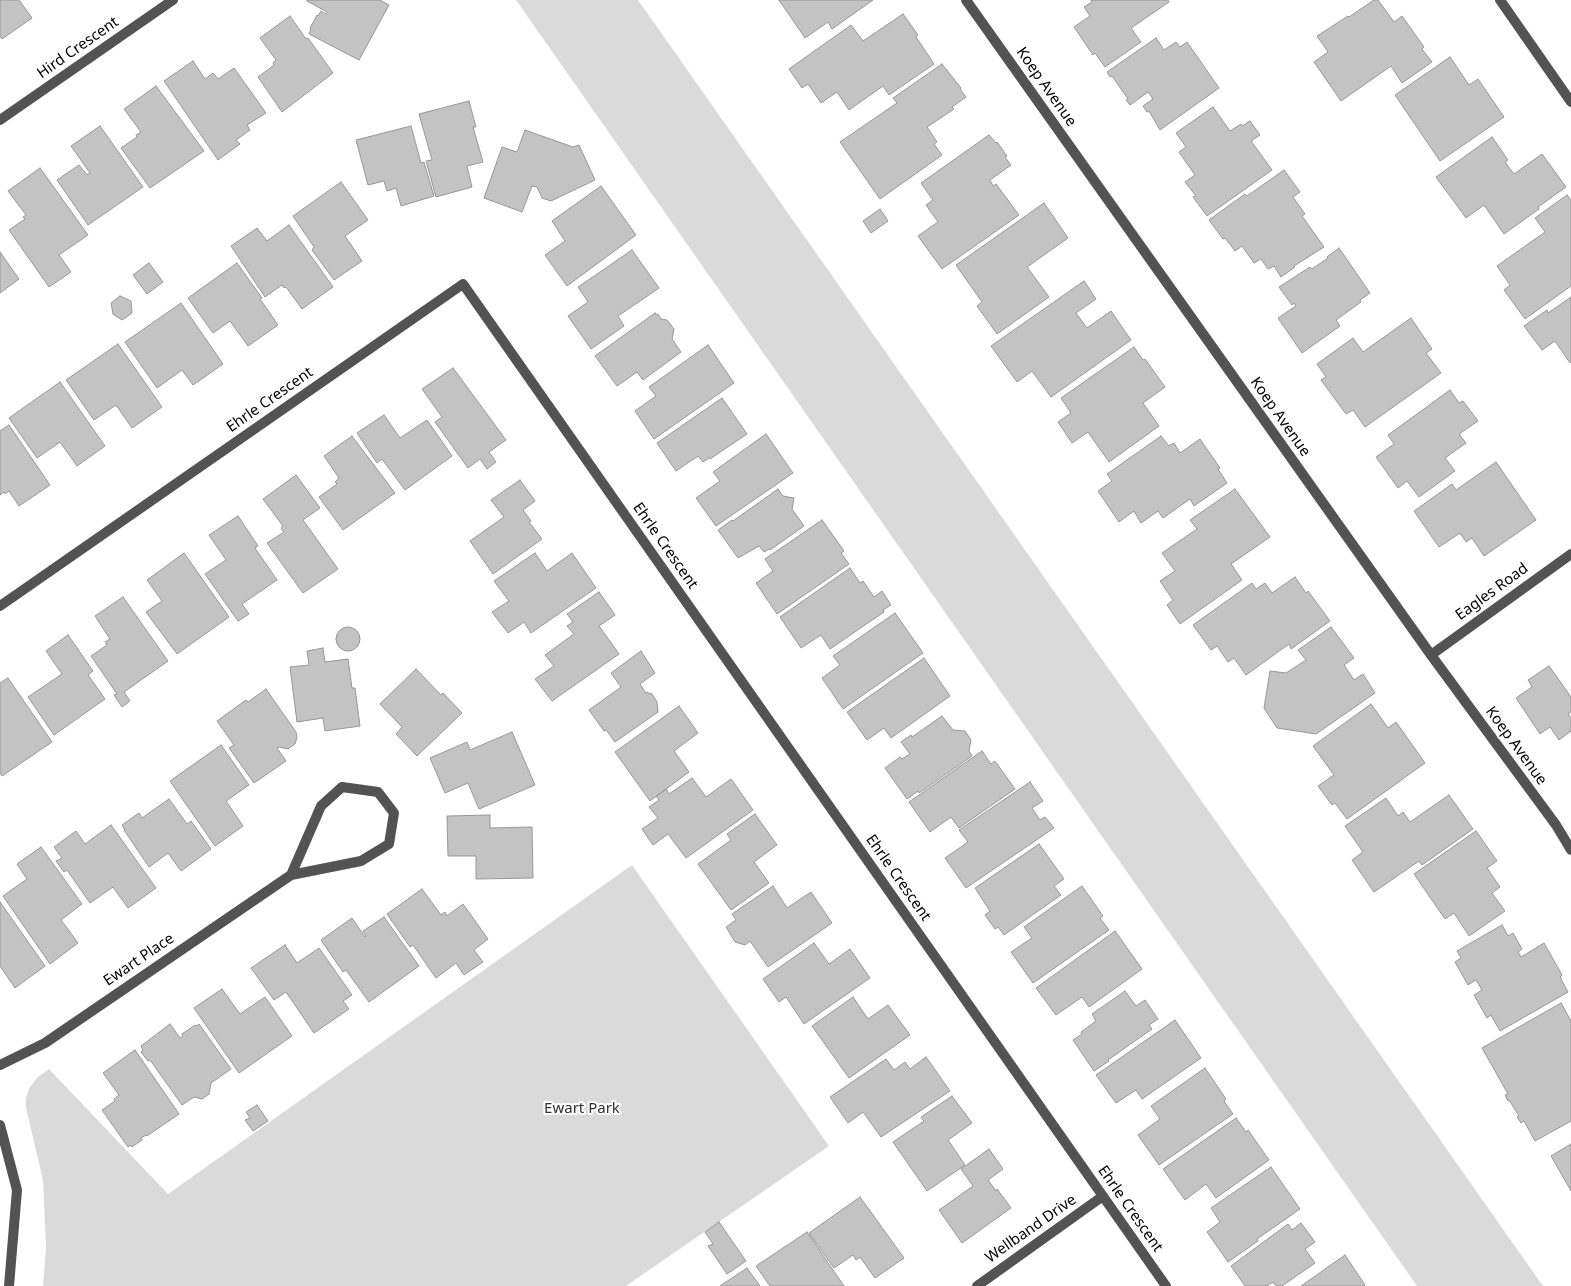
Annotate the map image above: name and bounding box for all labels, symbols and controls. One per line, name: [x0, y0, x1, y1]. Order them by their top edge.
street label: Hird Crescent: [34, 13, 122, 83]
street label: Koep Avenue: [1012, 44, 1080, 130]
street label: Ehrle Crescent: [223, 364, 317, 436]
street label: Koep Avenue: [1246, 374, 1314, 460]
street label: Ehrle Crescent: [629, 499, 701, 593]
street label: Eagles Road: [1452, 560, 1532, 624]
street label: Koep Avenue: [1482, 703, 1550, 789]
street label: Ehrle Crescent: [862, 831, 934, 925]
street label: Ewart Place: [100, 930, 178, 990]
park label: Ewart Park: [544, 1100, 620, 1118]
street label: Ehrle Crescent: [1094, 1162, 1166, 1256]
street label: Wellband Drive: [982, 1191, 1080, 1267]

